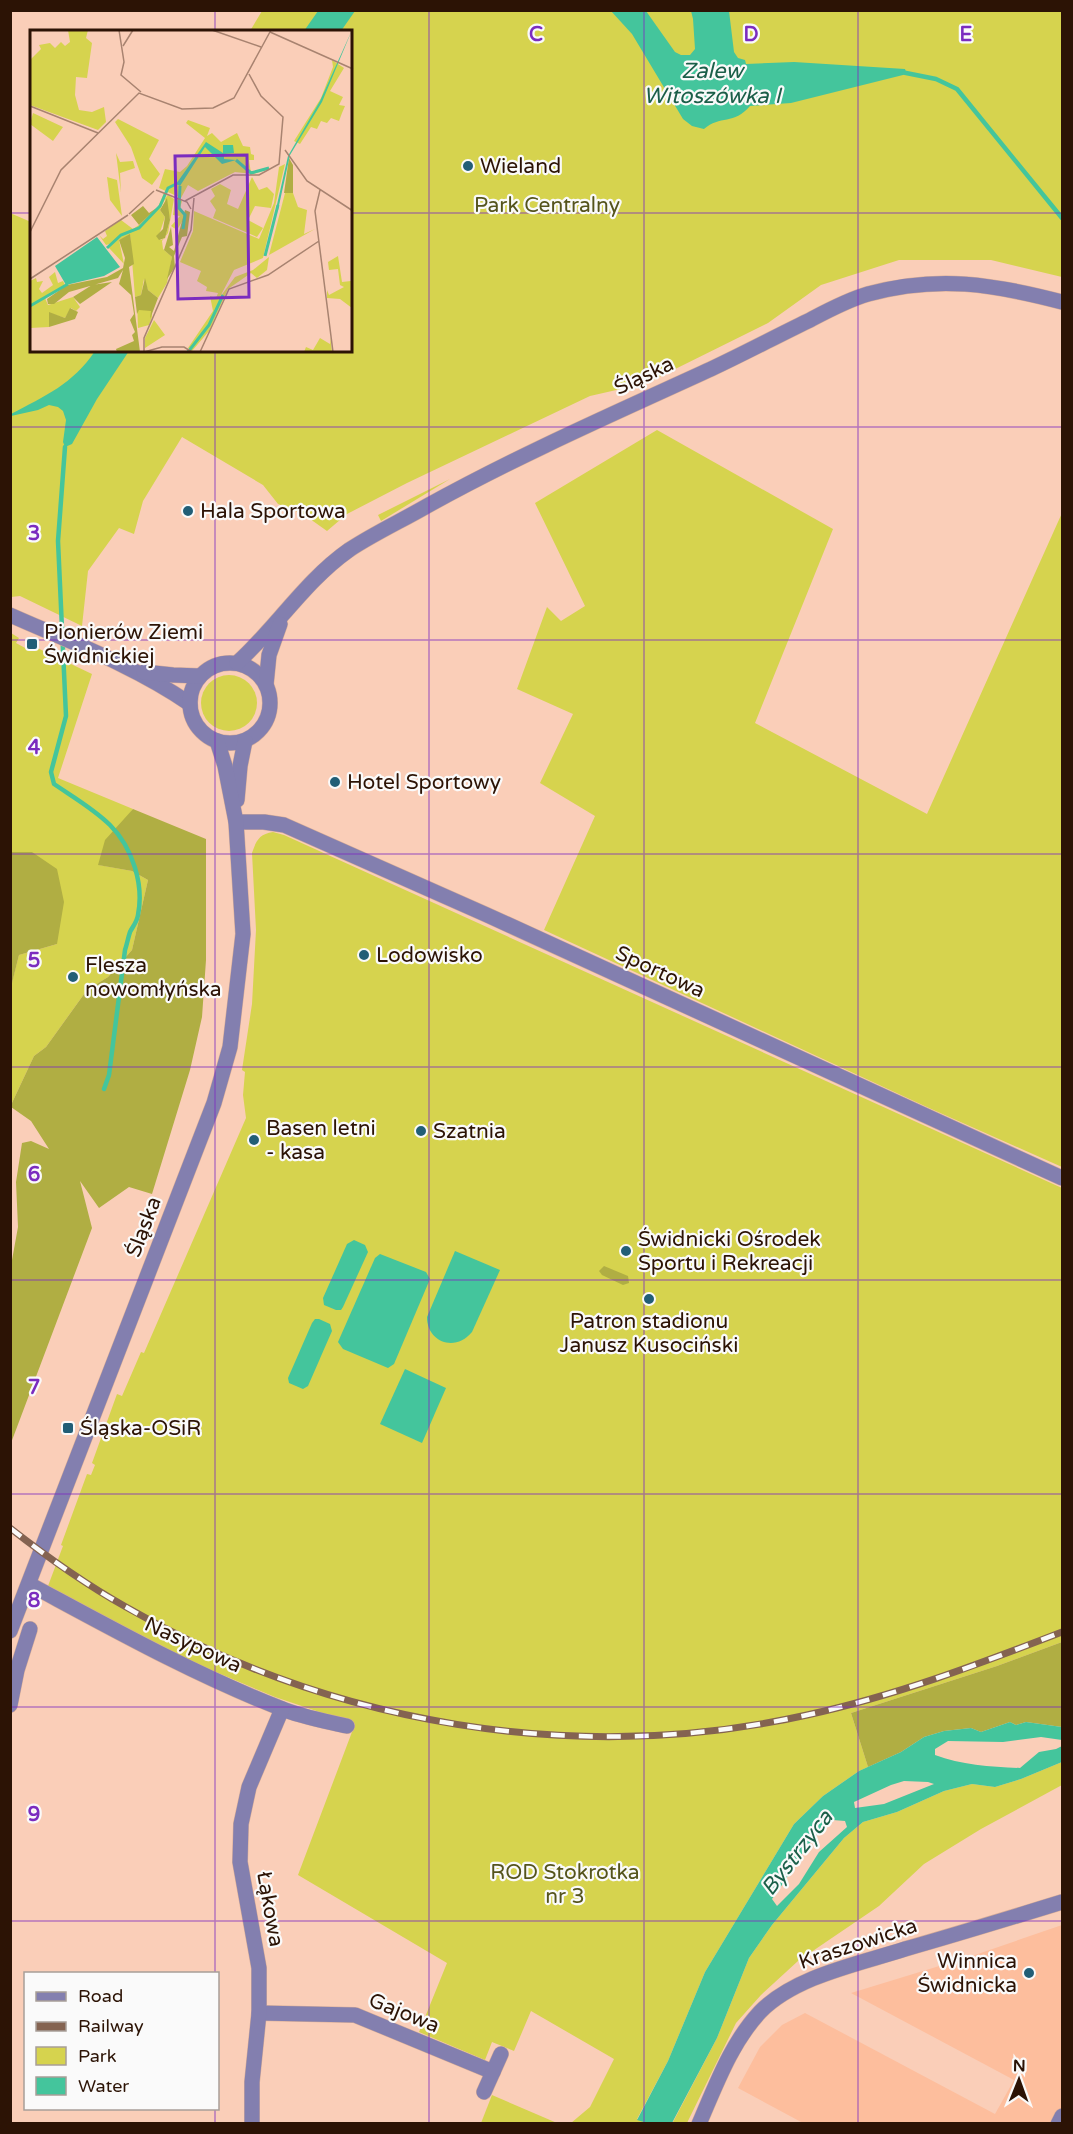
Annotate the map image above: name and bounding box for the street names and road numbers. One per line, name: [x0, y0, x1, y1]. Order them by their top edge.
street label: Śląska: [610, 351, 678, 401]
street label: Sportowa: [611, 940, 709, 1004]
street label: Śląska: [121, 1193, 167, 1261]
street label: Nasypowa: [141, 1612, 245, 1678]
street label: Łąkowa: [251, 1869, 289, 1949]
street label: Kraszowicka: [796, 1913, 920, 1975]
street label: Gajowa: [365, 1988, 443, 2038]

